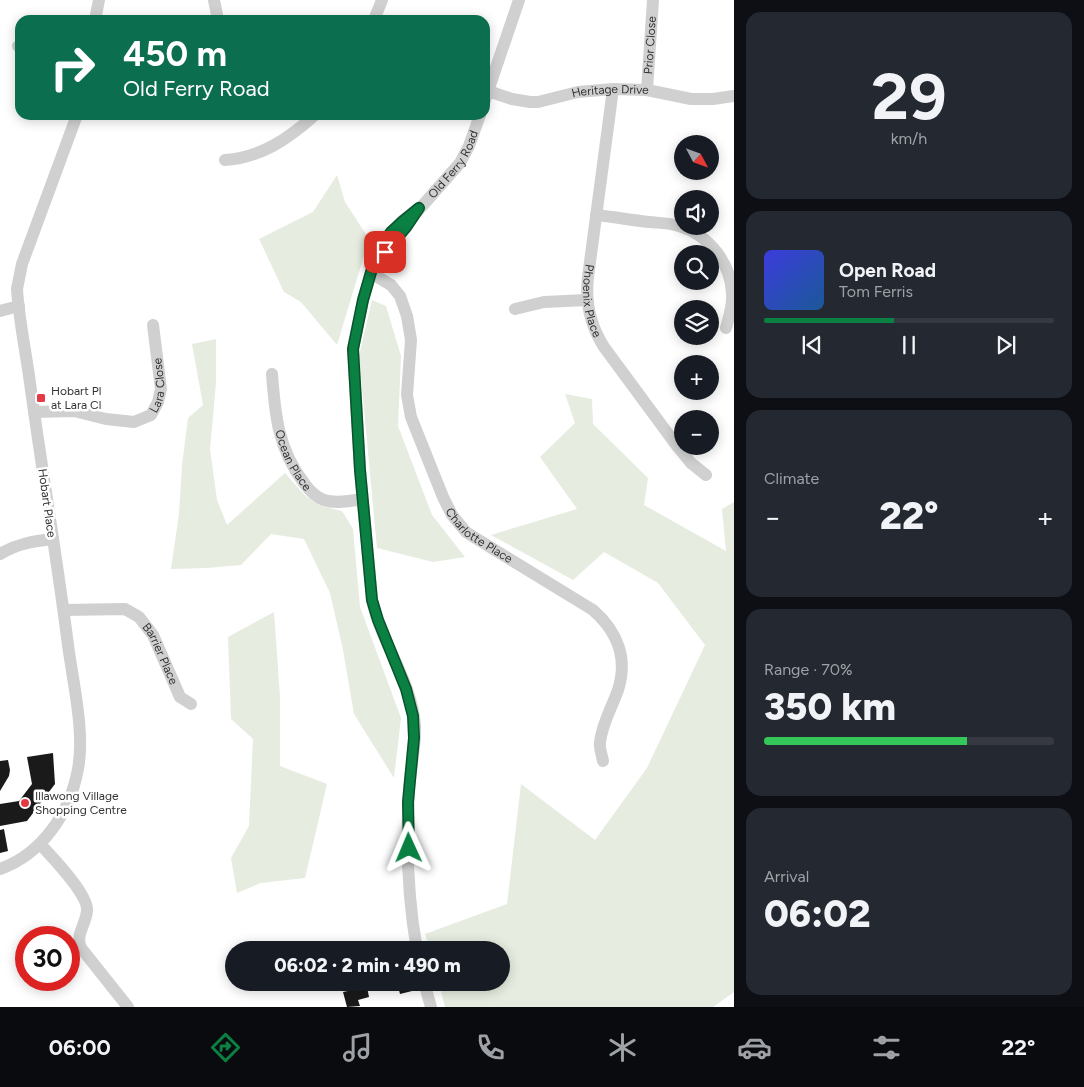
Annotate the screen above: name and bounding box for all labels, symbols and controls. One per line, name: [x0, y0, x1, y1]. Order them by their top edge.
street label: Prior Close: [641, 15, 659, 75]
text: 450 m: [123, 33, 227, 75]
icon: right: [40, 35, 105, 100]
text: 29: [871, 57, 947, 135]
text: Old Ferry Road: [123, 75, 270, 102]
street label: Heritage Drive: [570, 82, 649, 100]
street label: Old Ferry Road: [425, 128, 481, 201]
text: km/h: [891, 129, 927, 148]
north arrow: [674, 135, 719, 180]
map controls: [674, 135, 719, 455]
button: sound: [674, 190, 719, 235]
pin: [364, 231, 406, 273]
icon: arrive: [371, 238, 399, 266]
button: search: [674, 245, 719, 290]
text: Open Road: [839, 259, 936, 282]
street label: Phoenix Place: [580, 263, 605, 340]
text: Tom Ferris: [839, 282, 913, 301]
button: layers: [674, 300, 719, 345]
icon: previous: [798, 331, 826, 359]
icon: pause: [895, 331, 923, 359]
icon: next: [992, 331, 1020, 359]
button: +: [674, 355, 719, 400]
street label: Lara Close: [146, 357, 168, 415]
place label: Hobart Pl at Lara Cl: [51, 384, 101, 412]
marker: Hobart Pl at Lara Cl: [35, 392, 47, 404]
button: −: [674, 410, 719, 455]
street label: Ocean Place: [272, 428, 315, 494]
street label: Hobart Place: [35, 468, 59, 539]
text: Climate: [764, 469, 819, 488]
text: 22°: [879, 493, 939, 539]
text: −: [764, 500, 781, 534]
text: +: [1037, 500, 1054, 534]
street label: Charlotte Place: [443, 506, 515, 566]
street label: Barrier Place: [139, 620, 181, 687]
text: Range · 70%: [764, 660, 853, 679]
text: 350 km: [764, 684, 896, 730]
place label: Illawong Village Shopping Centre: [35, 789, 127, 817]
marker: Illawong Village Shopping Centre: [19, 797, 31, 809]
position arrow: [382, 821, 434, 873]
text: Arrival: [764, 867, 809, 886]
text: 06:02: [764, 891, 870, 937]
speed limit sign: 30: [15, 926, 80, 991]
text: 06:02 · 2 min · 490 m: [274, 954, 461, 977]
icon: directions: [208, 1030, 243, 1065]
icon: music: [340, 1030, 375, 1065]
icon: phone: [473, 1030, 508, 1065]
icon: climate: [605, 1030, 640, 1065]
icon: car: [737, 1030, 772, 1065]
icon: filters: [869, 1030, 904, 1065]
text: 06:00: [49, 1034, 111, 1061]
text: 22°: [1002, 1034, 1035, 1061]

